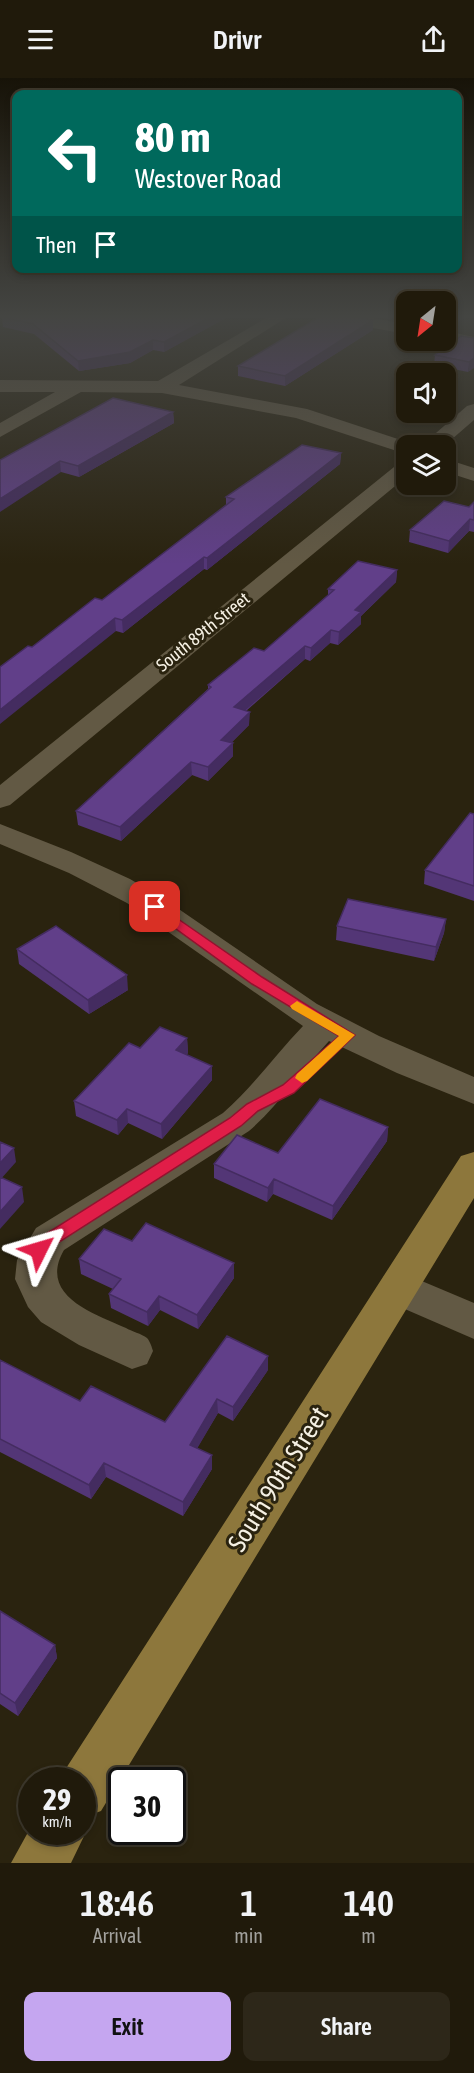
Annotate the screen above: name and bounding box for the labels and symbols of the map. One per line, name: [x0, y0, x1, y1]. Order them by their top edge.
north arrow: [396, 291, 456, 351]
street label: South 89th Street: [152, 588, 254, 676]
pin: [129, 881, 180, 932]
position arrow: [7, 1218, 71, 1282]
street label: South 90th Street: [222, 1401, 334, 1557]
speed limit sign: 30: [108, 1767, 186, 1845]

